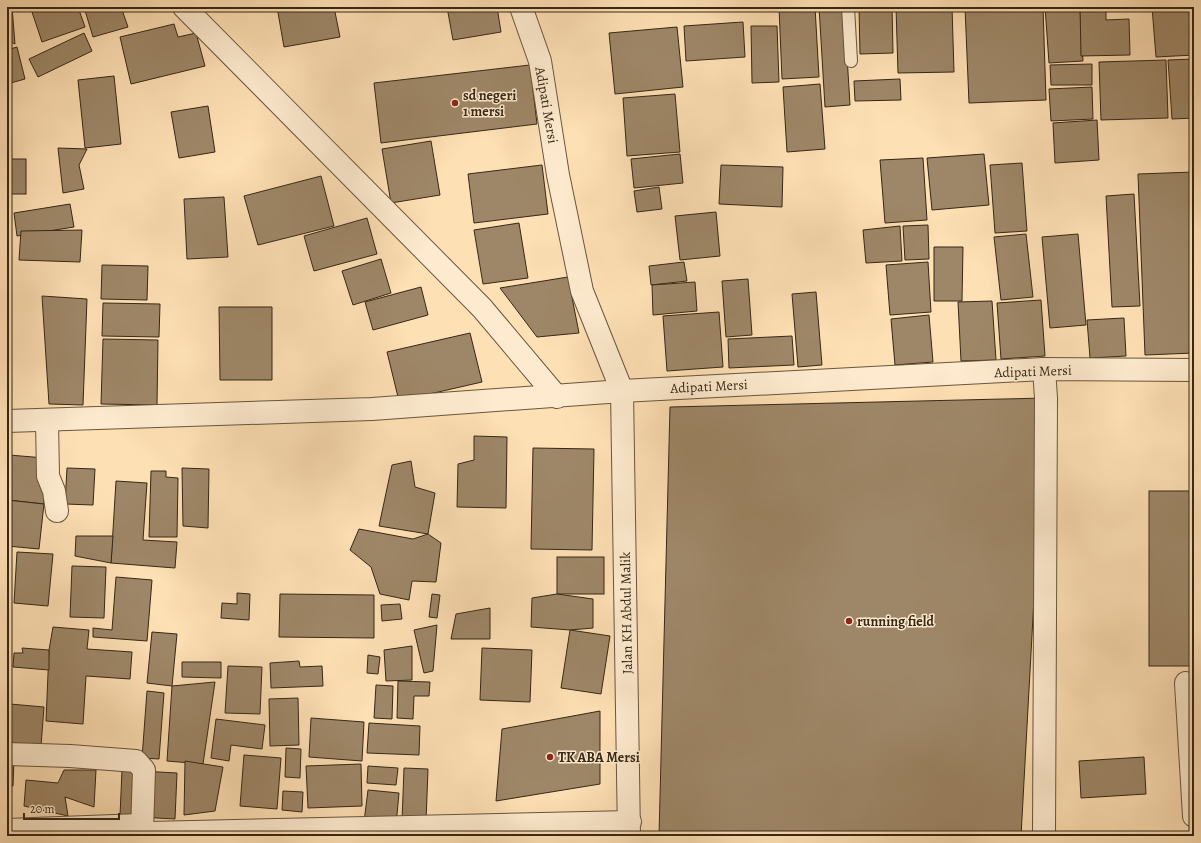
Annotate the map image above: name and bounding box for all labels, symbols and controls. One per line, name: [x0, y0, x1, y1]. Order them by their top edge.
street label: Adipati Mersi: [530, 64, 563, 145]
place label: sd negeri 1 mersi: [463, 86, 516, 121]
marker: sd negeri 1 mersi: [450, 98, 460, 108]
street label: Adipati Mersi: [993, 361, 1072, 382]
street label: Adipati Mersi: [669, 375, 748, 398]
street label: Jalan KH Abdul Malik: [616, 552, 637, 674]
place label: running field: [857, 612, 934, 631]
marker: running field: [844, 616, 854, 626]
place label: TK ABA Mersi: [558, 748, 640, 767]
marker: TK ABA Mersi: [545, 752, 555, 762]
scale bar: [24, 795, 119, 821]
text: 20 m: [30, 801, 54, 817]

